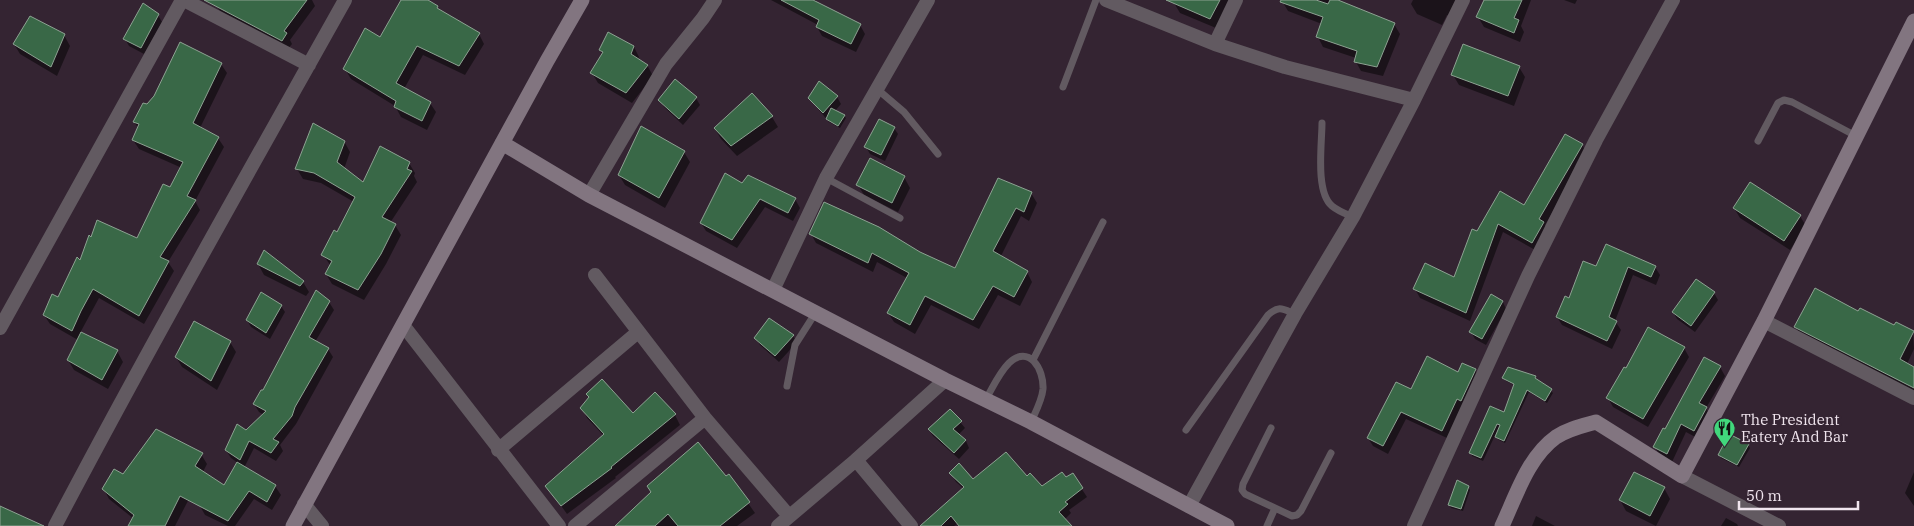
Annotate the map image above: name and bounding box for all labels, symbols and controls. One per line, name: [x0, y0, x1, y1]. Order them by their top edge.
place label: The President Eatery And Bar: [1741, 410, 1848, 446]
restaurant icon: The President Eatery And Bar: [1713, 417, 1737, 448]
scale bar: [1739, 478, 1858, 510]
text: 50 m: [1746, 486, 1782, 505]

